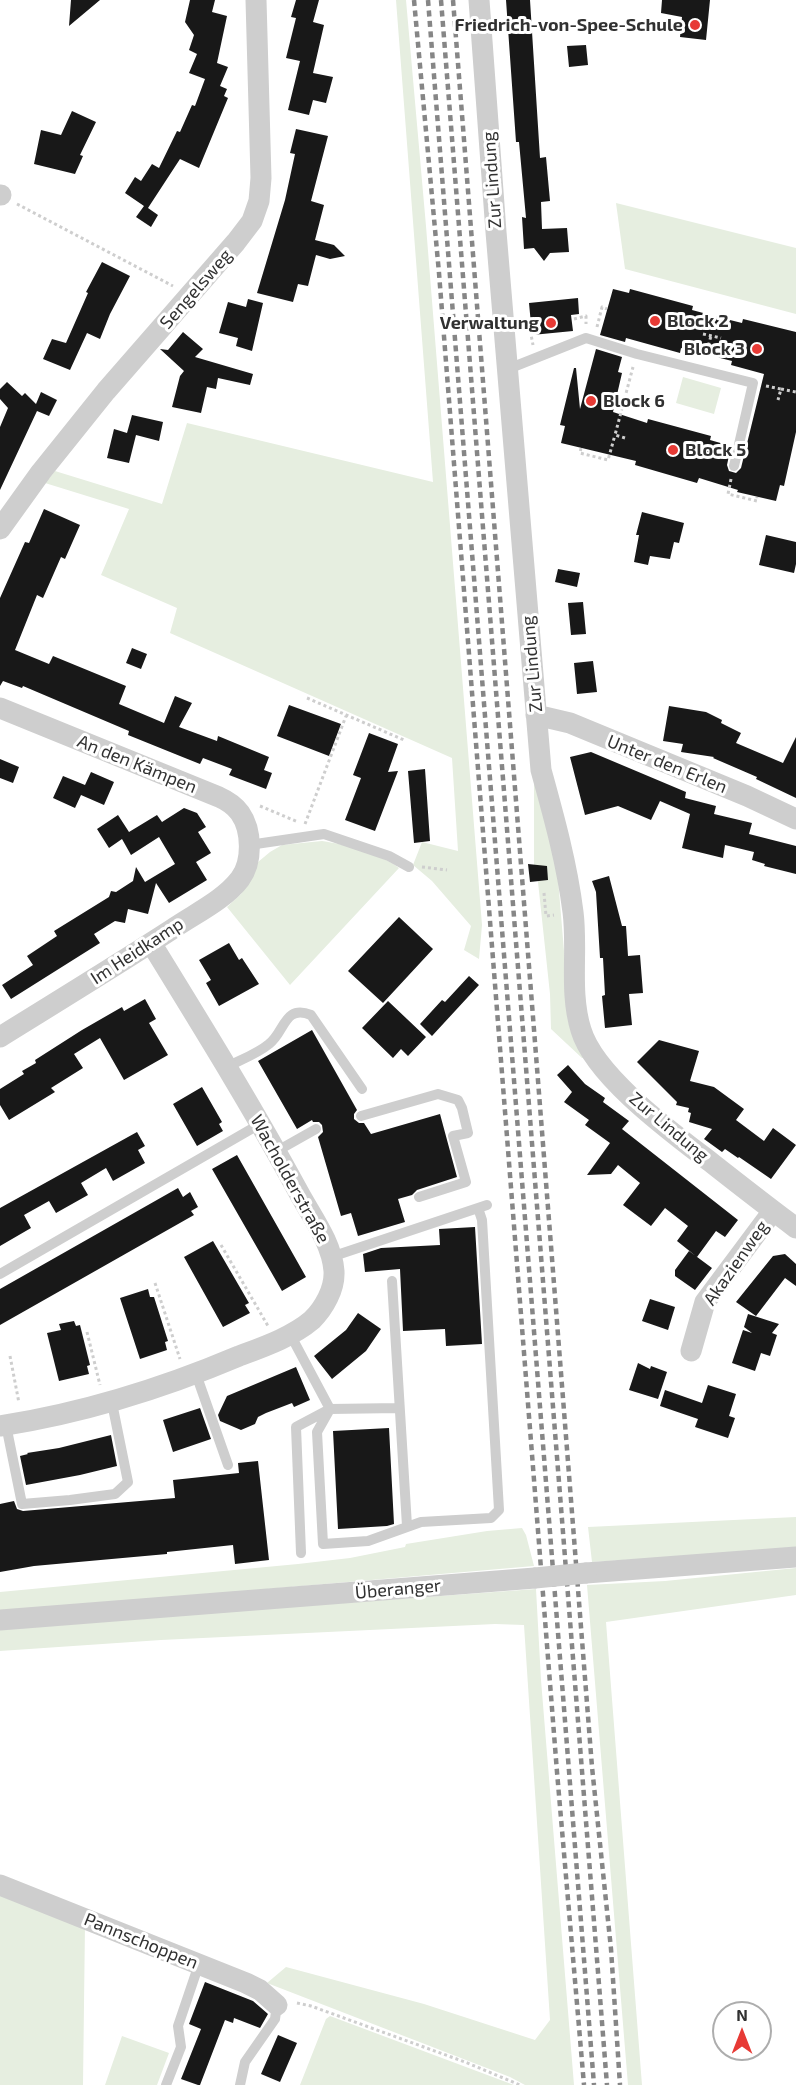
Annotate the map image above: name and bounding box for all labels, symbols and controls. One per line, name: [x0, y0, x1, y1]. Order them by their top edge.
place label: Friedrich-von-Spee-Schule: [455, 14, 683, 36]
marker: Friedrich-von-Spee-Schule: [688, 18, 702, 32]
street label: Zur Lindung: [478, 131, 506, 229]
street label: Sengelsweg: [155, 245, 237, 333]
place label: Block 2: [667, 310, 729, 332]
place label: Verwaltung: [440, 312, 539, 334]
marker: Block 2: [648, 314, 662, 328]
marker: Verwaltung: [544, 316, 558, 330]
place label: Block 3: [684, 338, 745, 360]
marker: Block 3: [750, 342, 764, 356]
place label: Block 6: [603, 390, 665, 412]
marker: Block 6: [584, 394, 598, 408]
place label: Block 5: [685, 439, 746, 461]
marker: Block 5: [666, 443, 680, 457]
street label: Zur Lindung: [517, 615, 547, 713]
street label: An den Kämpen: [74, 730, 200, 798]
street label: Unter den Erlen: [604, 730, 730, 798]
street label: Im Heidkamp: [87, 913, 187, 989]
street label: Zur Lindung: [625, 1088, 713, 1166]
street label: Wacholderstraße: [246, 1111, 334, 1247]
street label: Akazienweg: [699, 1216, 773, 1310]
street label: Überanger: [354, 1574, 442, 1604]
street label: Pannschoppen: [81, 1908, 201, 1974]
north arrow: [712, 2001, 772, 2061]
text: N: [736, 2005, 748, 2024]

